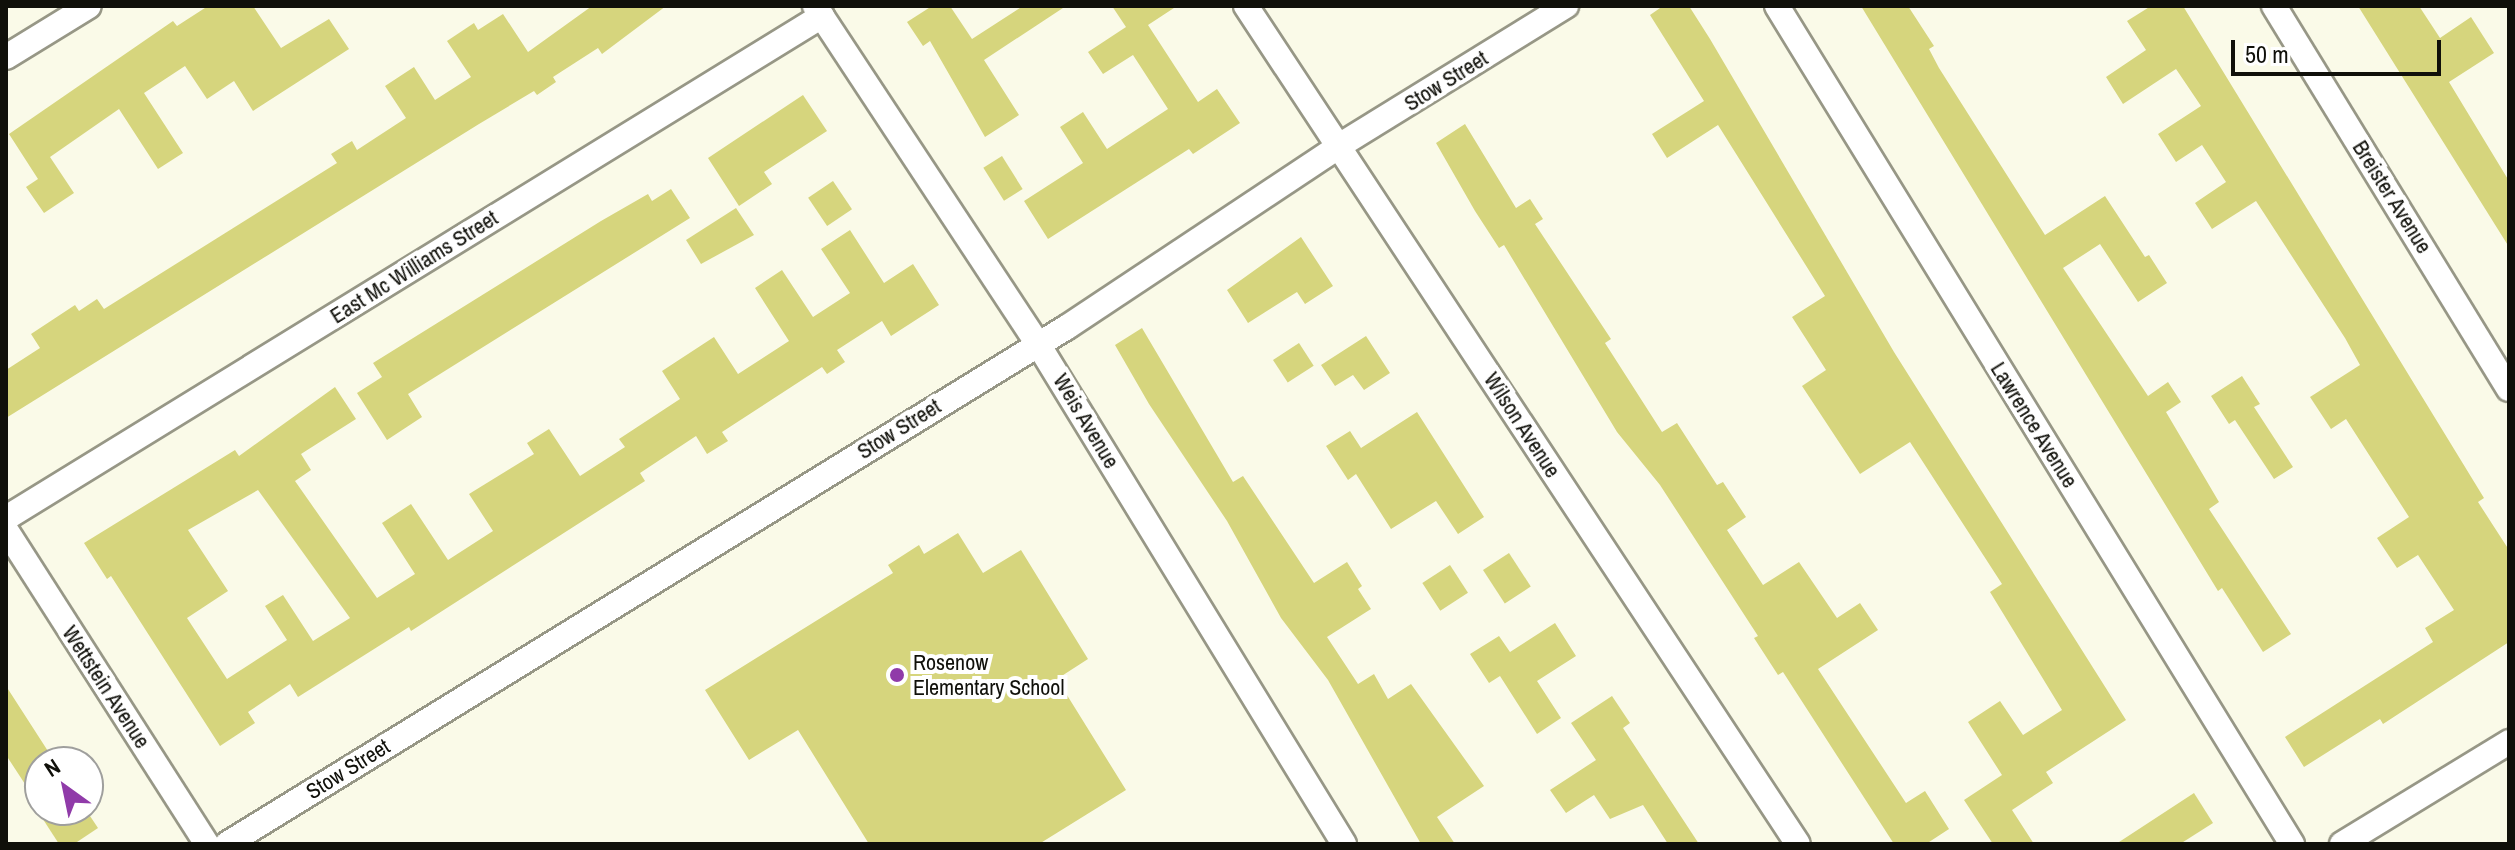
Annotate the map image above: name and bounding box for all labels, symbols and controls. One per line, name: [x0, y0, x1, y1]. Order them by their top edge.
scale bar: [2235, 24, 2445, 74]
text: 50 m: [2245, 38, 2289, 70]
street label: Stow Street: [1399, 45, 1493, 117]
street label: Breister Avenue: [2347, 135, 2437, 259]
street label: East Mc Williams Street: [325, 205, 503, 329]
street label: Lawrence Avenue: [1985, 357, 2083, 493]
street label: Wilson Avenue: [1478, 367, 1566, 483]
street label: Weis Avenue: [1047, 368, 1125, 474]
street label: Stow Street: [852, 393, 946, 465]
street label: Wettstein Avenue: [56, 620, 156, 754]
place label: Rosenow Elementary School: [913, 649, 1064, 700]
marker: Rosenow Elementary School: [888, 666, 906, 684]
street label: Stow Street: [301, 733, 395, 805]
north arrow: [24, 746, 104, 826]
text: N: [38, 751, 66, 784]

